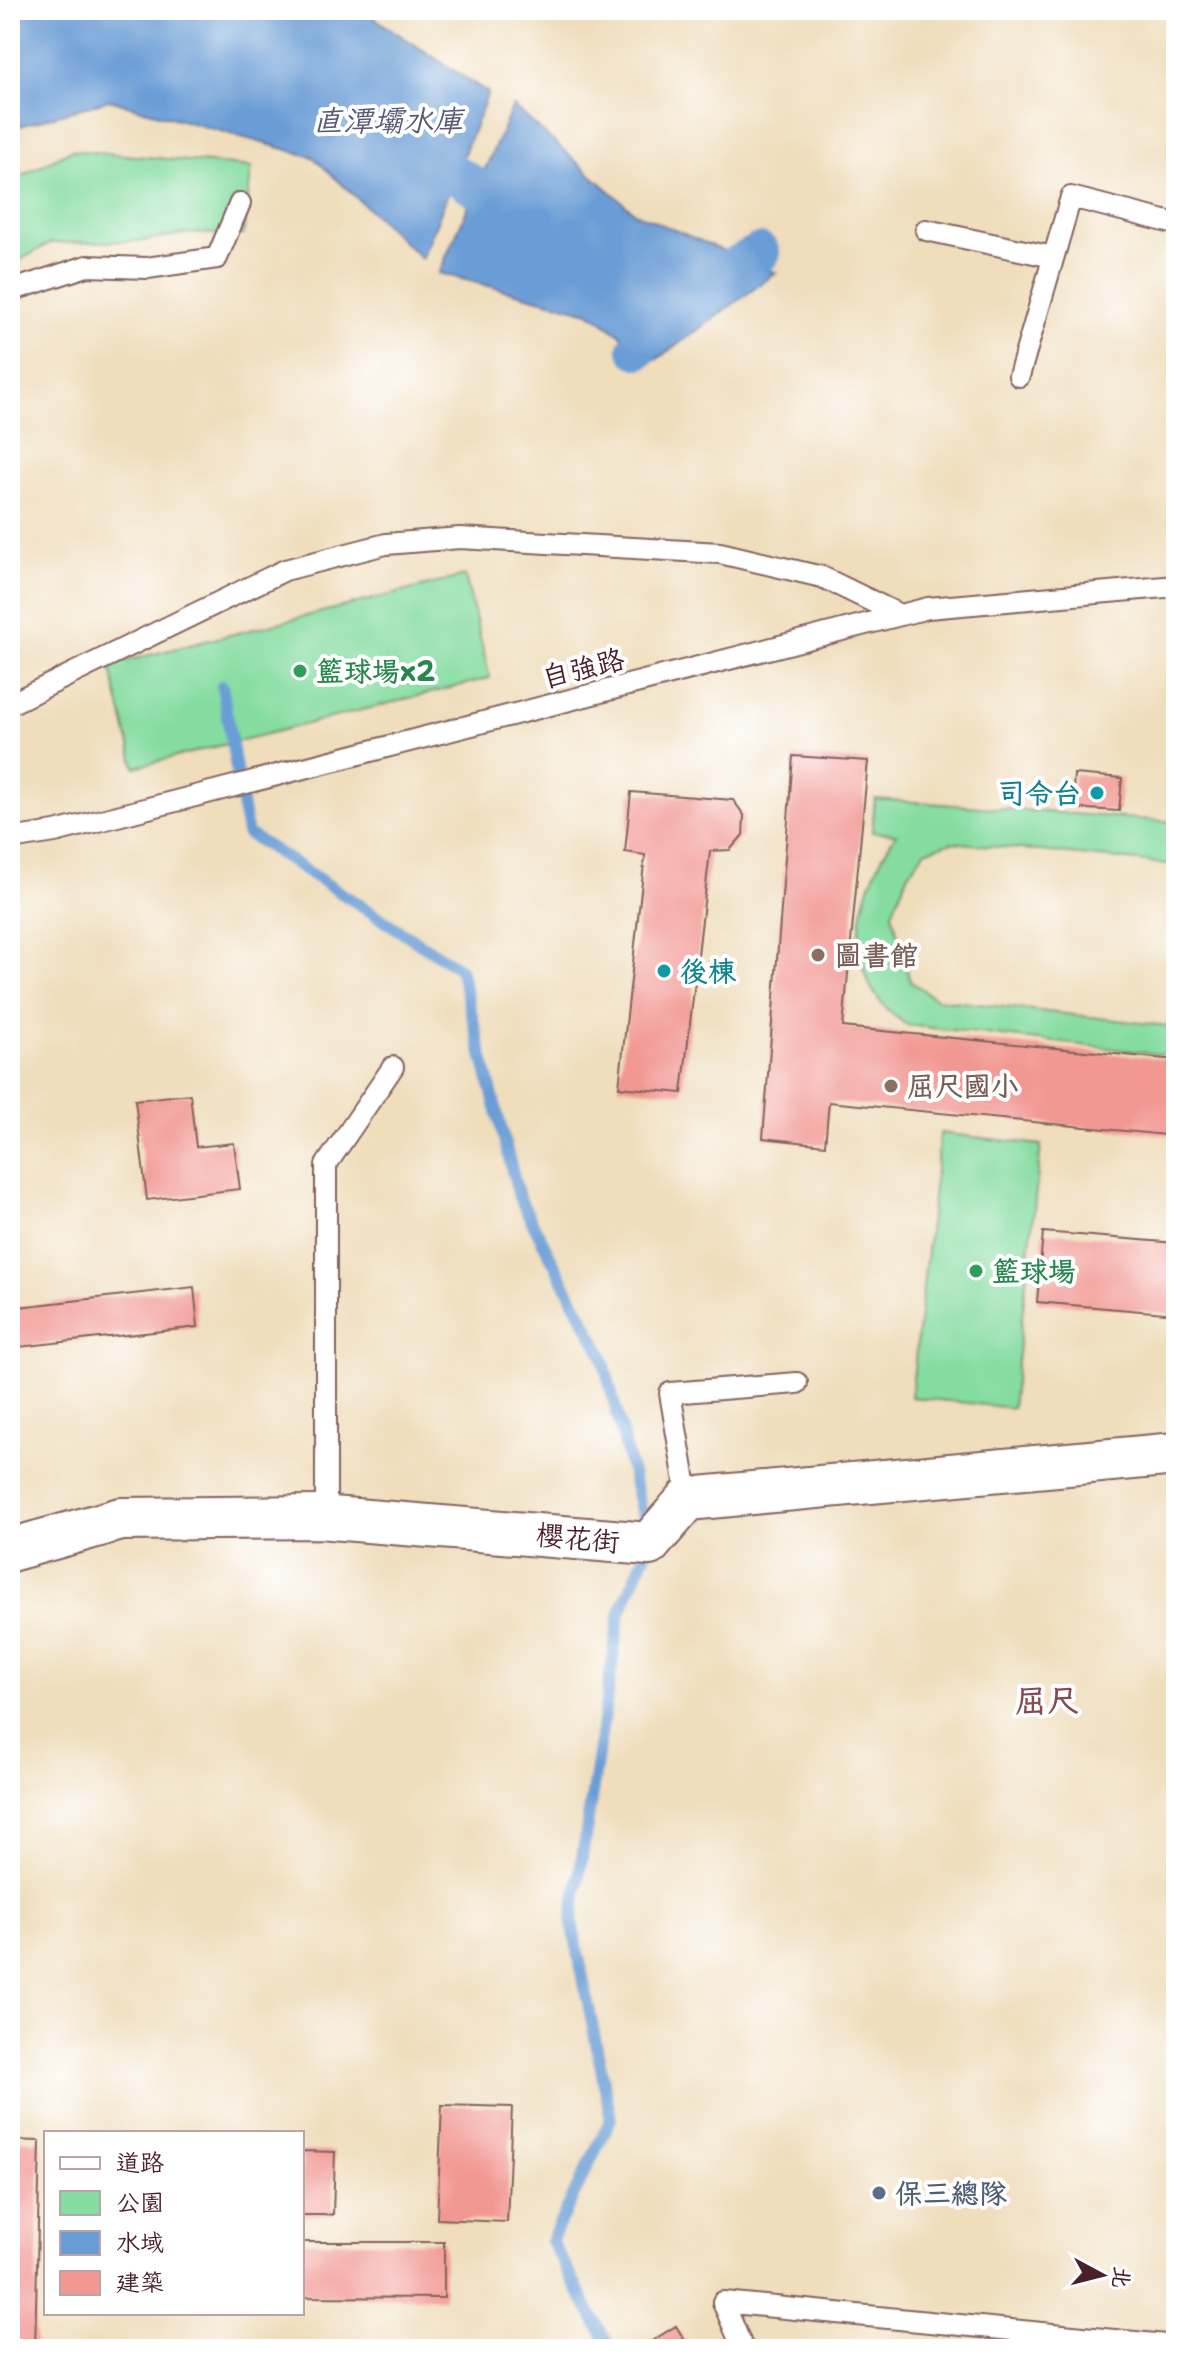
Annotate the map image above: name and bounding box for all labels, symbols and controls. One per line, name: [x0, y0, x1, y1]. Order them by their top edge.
water label: 直潭壩水庫: [313, 100, 466, 141]
street label: 自強路: [538, 639, 628, 697]
place label: 籃球場x2: [316, 652, 435, 690]
marker: 籃球場x2: [291, 662, 309, 680]
place label: 司令台: [997, 774, 1081, 812]
marker: 司令台: [1088, 784, 1106, 802]
place label: 圖書館: [834, 936, 918, 974]
marker: 圖書館: [809, 946, 827, 964]
place label: 後棟: [680, 952, 737, 990]
marker: 後棟: [655, 962, 673, 980]
place label: 屈尺國小: [907, 1067, 1019, 1105]
marker: 屈尺國小: [882, 1077, 900, 1095]
place label: 籃球場: [992, 1252, 1076, 1290]
marker: 籃球場: [967, 1262, 985, 1280]
street label: 櫻花街: [534, 1515, 622, 1561]
district label: 屈尺: [1015, 1679, 1079, 1722]
legend: [44, 2131, 304, 2315]
text: 道路: [116, 2147, 164, 2179]
place label: 保三總隊: [895, 2174, 1007, 2212]
marker: 保三總隊: [870, 2184, 888, 2202]
text: 公園: [116, 2187, 164, 2219]
text: 水域: [116, 2227, 164, 2259]
north arrow: [1062, 2235, 1142, 2315]
text: 北: [1106, 2265, 1137, 2290]
text: 建築: [116, 2267, 164, 2299]

